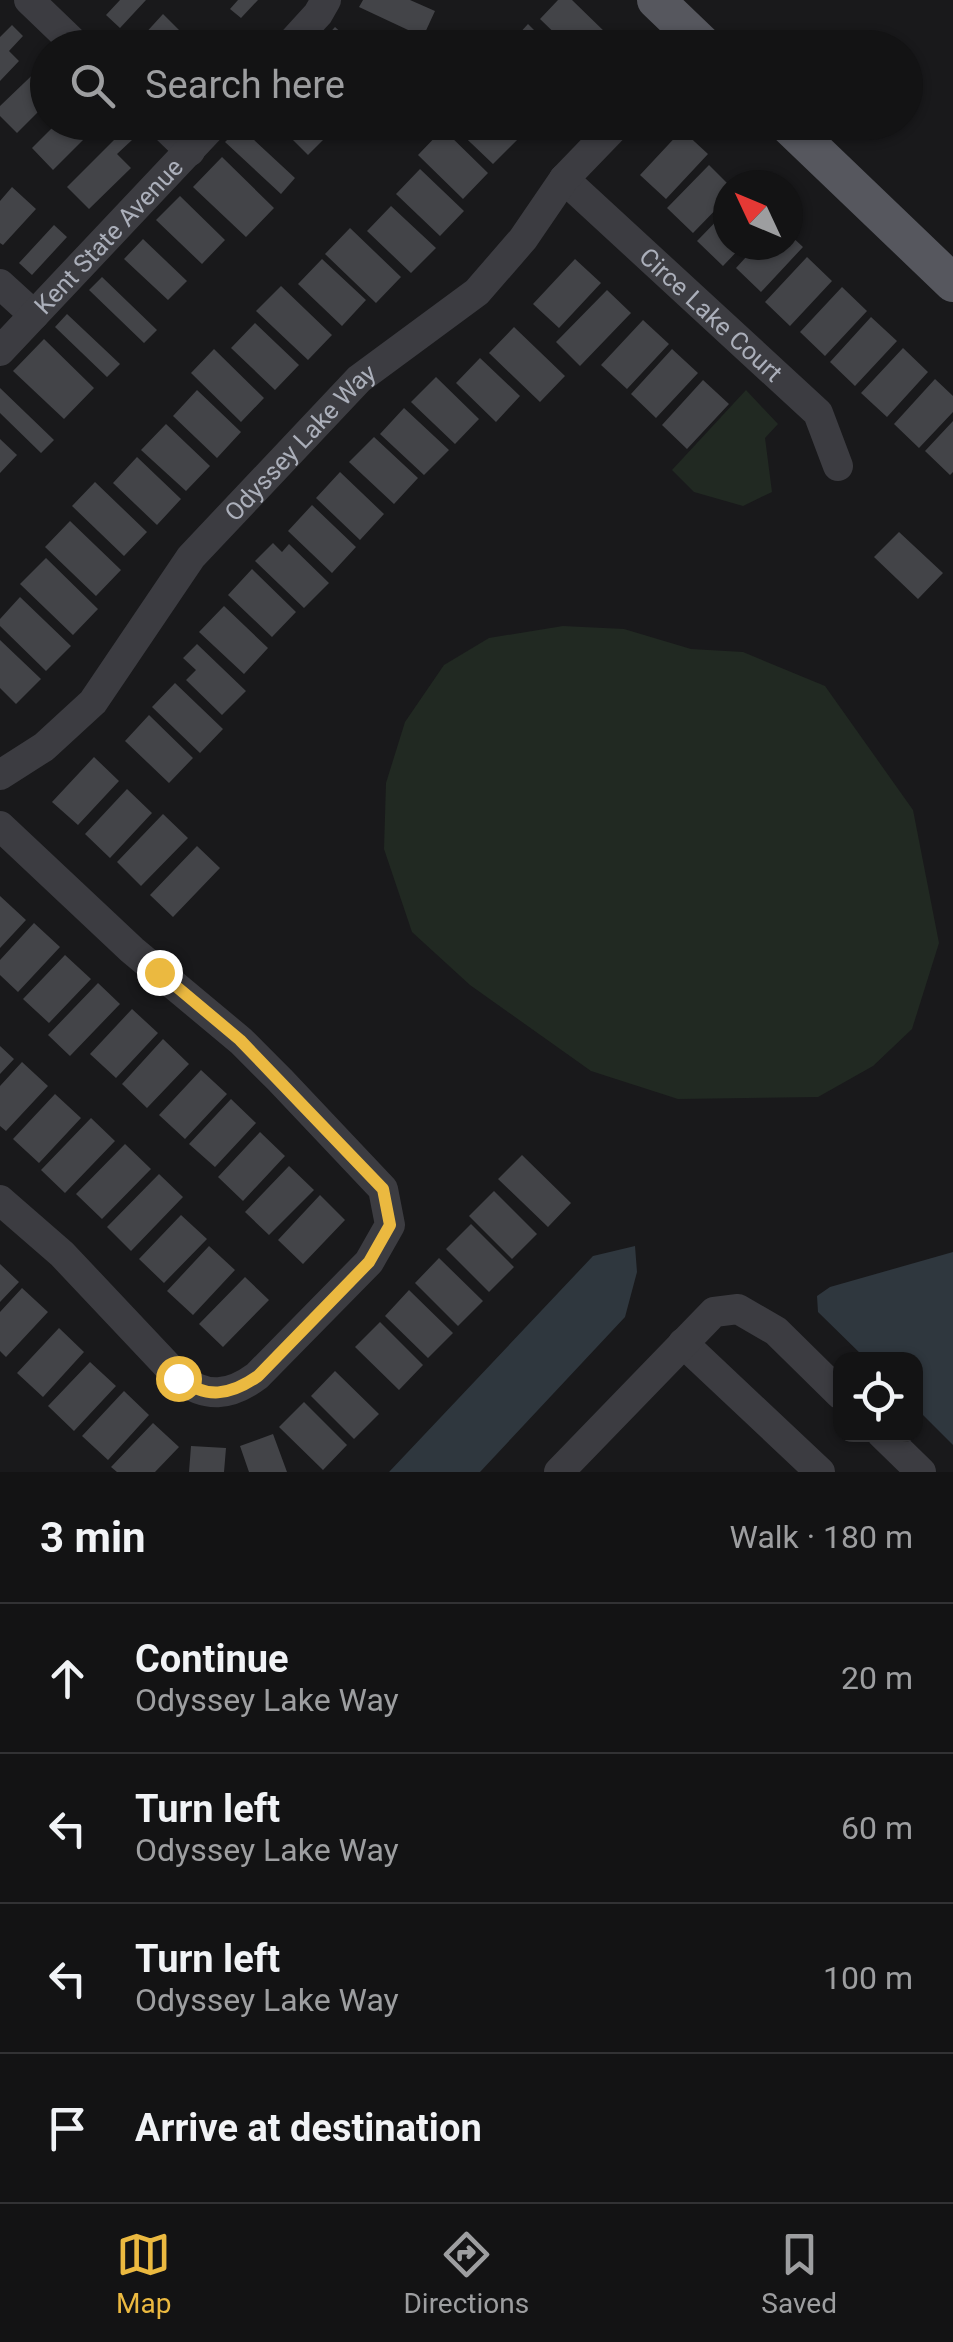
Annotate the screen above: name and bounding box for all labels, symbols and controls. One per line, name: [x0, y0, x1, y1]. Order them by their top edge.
search box: [30, 30, 923, 140]
icon: search: [65, 58, 120, 113]
text: Search here: [145, 63, 345, 107]
street label: Kent State Avenue: [28, 152, 189, 320]
north arrow: [713, 170, 803, 260]
street label: Circe Lake Court: [634, 242, 789, 387]
street label: Odyssey Lake Way: [218, 357, 381, 527]
route end: [137, 950, 183, 996]
map controls: [833, 1352, 923, 1442]
button: locate: [833, 1352, 923, 1442]
route start: [156, 1356, 202, 1402]
text: 3 min: [40, 1513, 146, 1562]
text: Walk · 180 m: [730, 1518, 913, 1556]
text: Continue: [135, 1637, 289, 1681]
icon: ahead: [40, 1651, 95, 1706]
text: 20 m: [841, 1659, 913, 1697]
text: Odyssey Lake Way: [135, 1681, 399, 1719]
text: Turn left: [135, 1787, 280, 1831]
icon: left: [40, 1801, 95, 1856]
text: 60 m: [841, 1809, 913, 1847]
text: Odyssey Lake Way: [135, 1831, 399, 1869]
text: Turn left: [135, 1937, 280, 1981]
icon: left: [40, 1951, 95, 2006]
text: 100 m: [823, 1959, 913, 1997]
text: Odyssey Lake Way: [135, 1981, 399, 2019]
icon: arrive: [40, 2101, 95, 2156]
text: Arrive at destination: [135, 2106, 482, 2150]
tab: Map: [116, 2227, 171, 2320]
tab: Directions: [403, 2227, 529, 2320]
tab: Saved: [761, 2227, 837, 2320]

